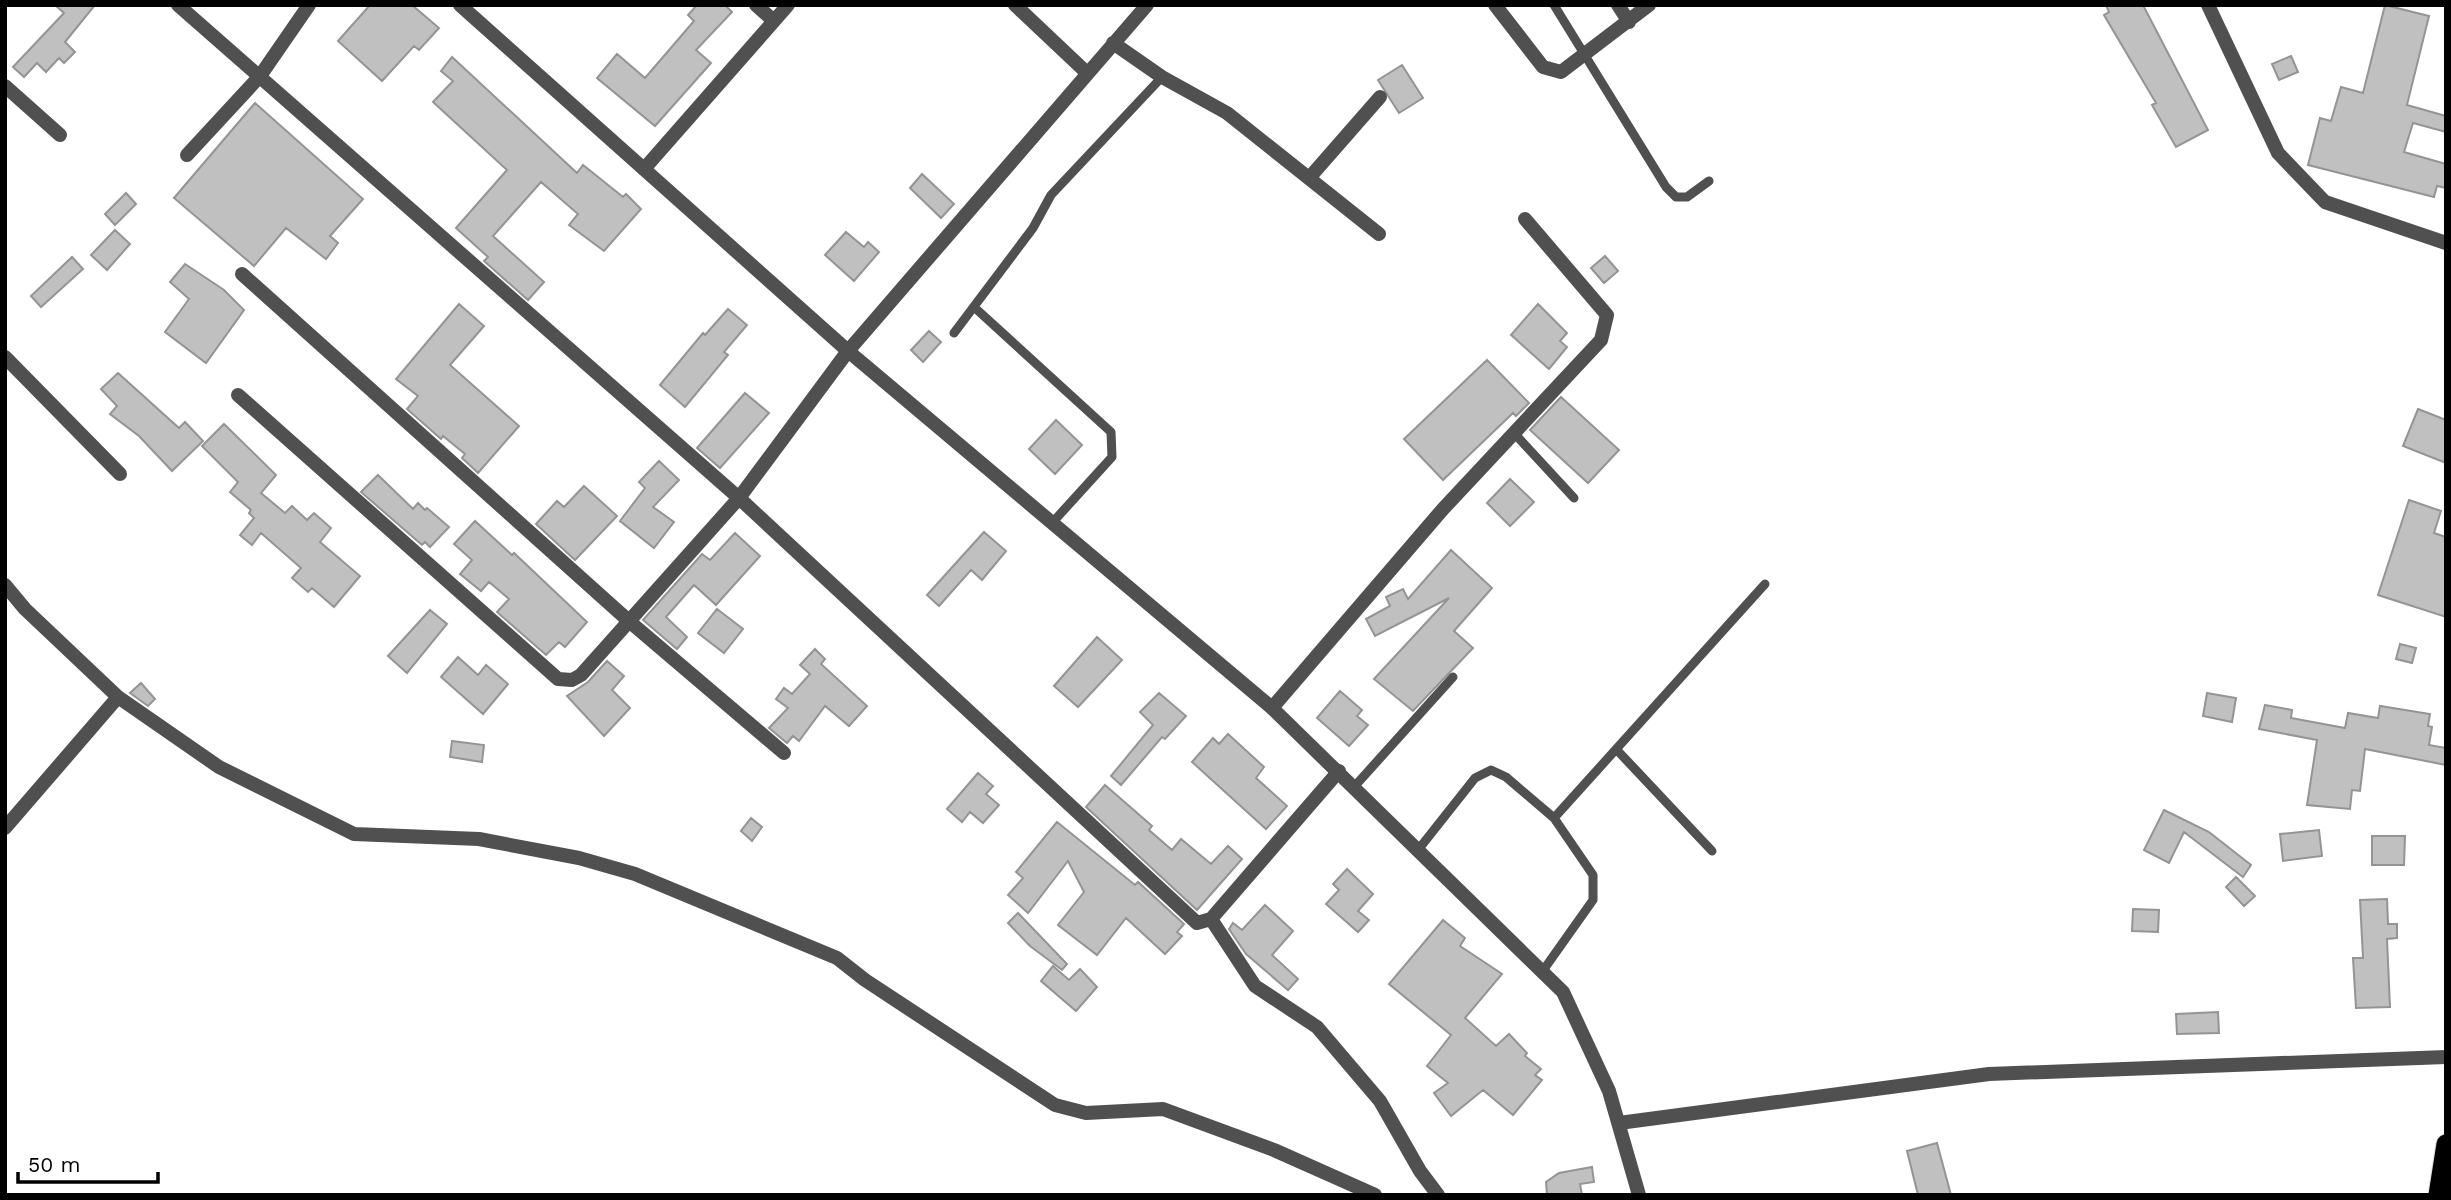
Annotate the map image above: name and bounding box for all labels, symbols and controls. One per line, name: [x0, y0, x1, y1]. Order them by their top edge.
scale bar: [18, 1140, 158, 1184]
text: 50 m: [28, 1152, 80, 1177]

